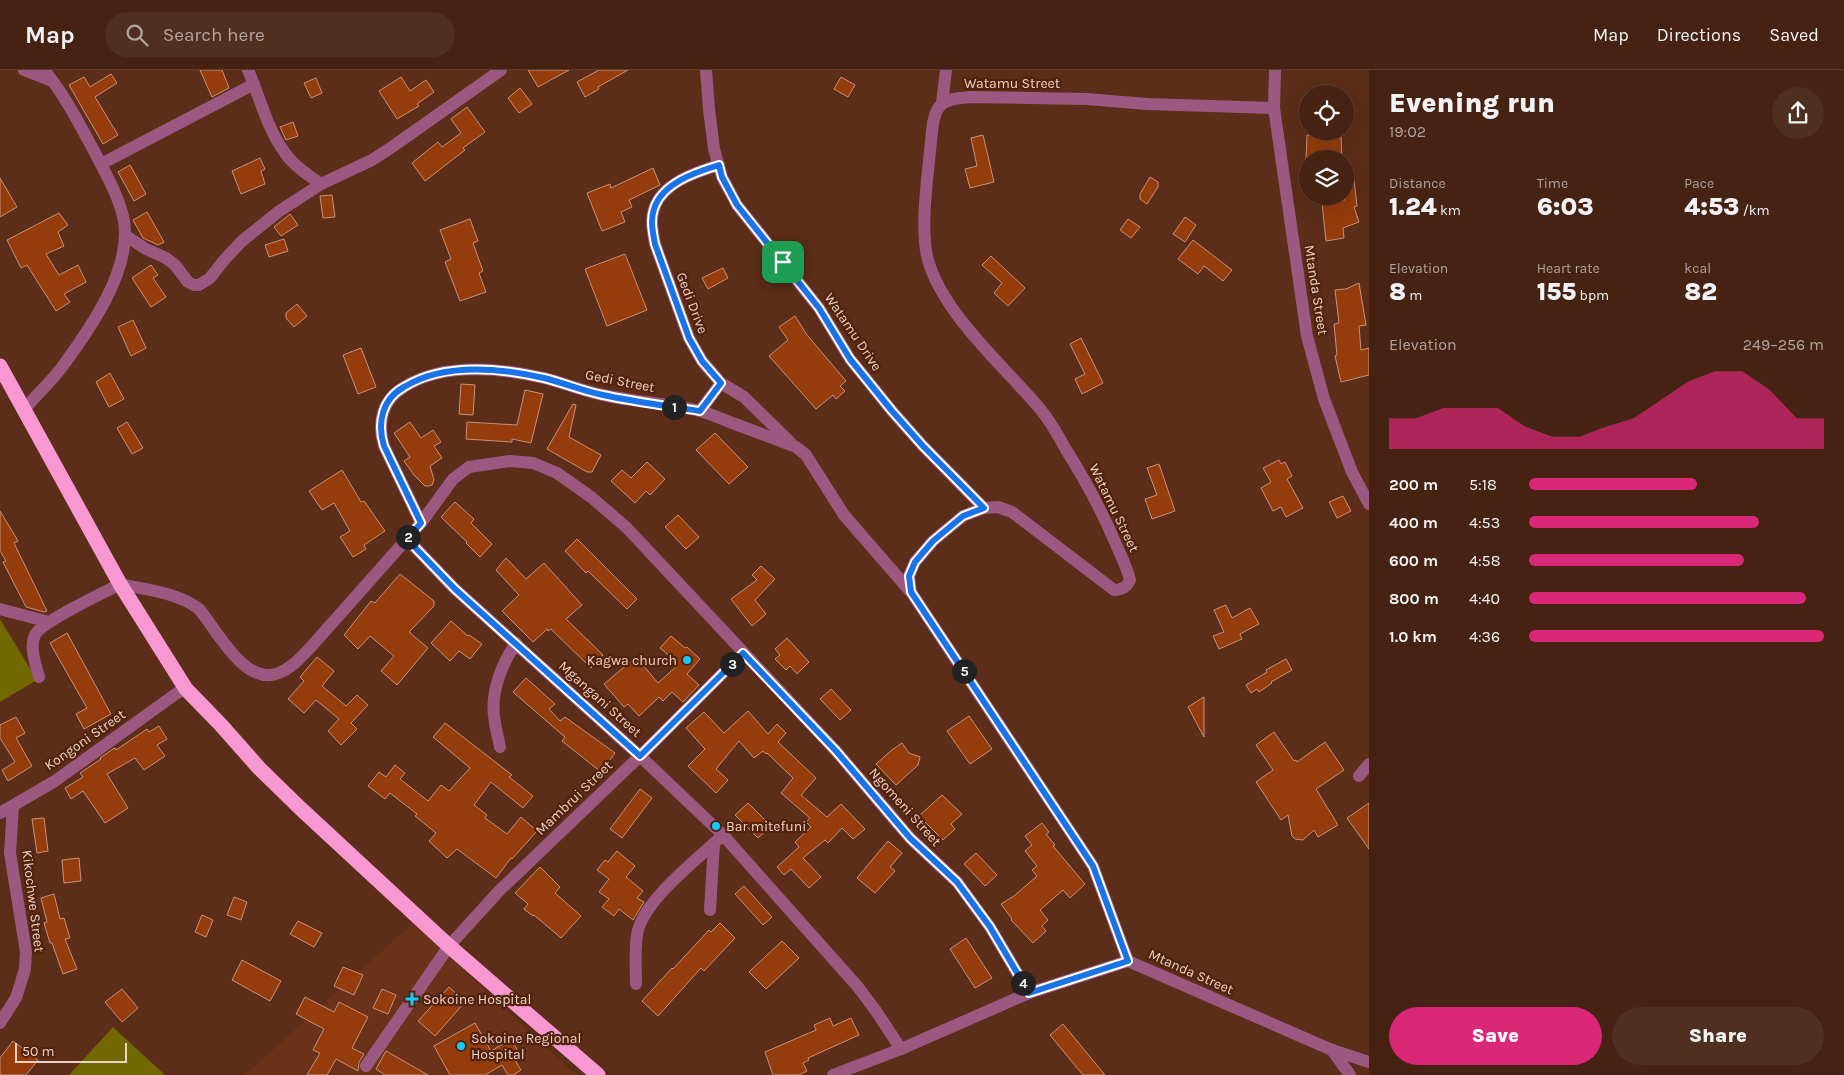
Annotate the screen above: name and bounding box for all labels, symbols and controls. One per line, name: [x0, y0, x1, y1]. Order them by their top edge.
search box: [105, 12, 455, 57]
text: Map: [25, 21, 75, 49]
icon: search: [123, 21, 151, 49]
text: Search here: [163, 24, 265, 46]
text: Map: [1593, 24, 1629, 46]
text: Directions: [1657, 24, 1741, 46]
text: Saved: [1769, 24, 1819, 46]
street label: Watamu Street: [964, 75, 1060, 92]
map controls: [1299, 85, 1354, 205]
button: locate: [1299, 85, 1354, 140]
text: Evening run: [1389, 86, 1555, 119]
button: share: [1772, 87, 1824, 139]
text: 19:02: [1389, 122, 1426, 141]
button: layers: [1299, 150, 1354, 205]
text: Distance: [1389, 175, 1446, 192]
text: Time: [1537, 175, 1568, 192]
text: Pace: [1684, 175, 1714, 192]
text: 1.24: [1389, 192, 1437, 221]
text: 6:03: [1537, 192, 1594, 221]
text: 4:53: [1684, 192, 1739, 221]
text: km: [1437, 202, 1461, 219]
text: /km: [1739, 202, 1770, 219]
pin: [762, 241, 804, 283]
street label: Mtanda Street: [1300, 244, 1332, 336]
icon: arrive: [769, 248, 797, 276]
text: Elevation: [1389, 260, 1448, 277]
text: Heart rate: [1537, 260, 1600, 277]
text: kcal: [1684, 260, 1711, 277]
street label: Gedi Drive: [672, 270, 712, 336]
text: 8: [1389, 277, 1406, 306]
text: 155: [1537, 277, 1576, 306]
text: 82: [1684, 277, 1717, 306]
text: m: [1406, 287, 1422, 304]
text: bpm: [1576, 287, 1609, 304]
street label: Watamu Drive: [821, 290, 885, 374]
text: Elevation: [1389, 335, 1457, 354]
text: 249–256 m: [1743, 335, 1824, 354]
street label: Gedi Street: [584, 366, 656, 396]
pin: 1: [662, 394, 686, 420]
text: 1: [672, 399, 677, 416]
street label: Watamu Street: [1085, 461, 1143, 555]
text: 200 m: [1389, 475, 1438, 494]
text: 5:18: [1469, 475, 1497, 494]
text: 400 m: [1389, 513, 1438, 532]
text: 4:53: [1469, 513, 1500, 532]
pin: 2: [396, 524, 420, 550]
text: 2: [404, 529, 413, 546]
text: 600 m: [1389, 551, 1438, 570]
text: 4:58: [1469, 551, 1501, 570]
text: 800 m: [1389, 589, 1439, 608]
text: 4:40: [1469, 589, 1500, 608]
text: 1.0 km: [1389, 627, 1437, 646]
text: 4:36: [1469, 627, 1500, 646]
place label: Kagwa church: [587, 652, 677, 669]
pin: 3: [720, 652, 744, 676]
marker: Kagwa church: [681, 654, 693, 666]
text: 3: [728, 656, 737, 673]
street label: Mgangani Street: [555, 657, 645, 741]
pin: 5: [952, 658, 976, 684]
text: 5: [960, 663, 969, 680]
street label: Kongoni Street: [41, 706, 129, 774]
street label: Mambrui Street: [532, 757, 616, 839]
street label: Ngomeni Street: [865, 764, 945, 850]
place label: Bar mitefuni: [726, 818, 806, 835]
marker: Bar mitefuni: [710, 820, 722, 832]
street label: Kikochwe Street: [18, 849, 48, 953]
street label: Mtanda Street: [1146, 946, 1236, 998]
pin: 4: [1010, 970, 1036, 996]
text: 4: [1019, 975, 1028, 992]
place label: Sokoine Hospital: [423, 991, 531, 1008]
marker: Sokoine Hospital: [405, 992, 419, 1006]
button: Save: [1389, 1007, 1602, 1065]
button: Share: [1612, 1007, 1824, 1065]
place label: Sokoine Regional Hospital: [471, 1030, 581, 1063]
scale bar: [15, 1040, 128, 1063]
marker: Sokoine Regional Hospital: [455, 1040, 467, 1052]
text: 50 m: [22, 1043, 55, 1060]

